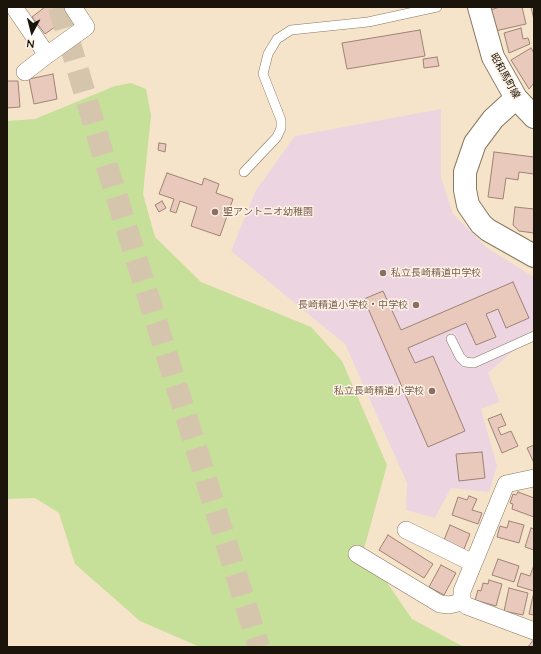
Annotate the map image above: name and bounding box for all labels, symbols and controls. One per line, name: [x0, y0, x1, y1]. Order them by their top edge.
north arrow: [12, 12, 52, 52]
text: N: [26, 36, 35, 51]
street label: 昭和馬町線: [488, 51, 522, 101]
place label: 聖アントニオ幼稚園: [223, 206, 313, 218]
marker: 聖アントニオ幼稚園: [210, 207, 220, 217]
place label: 私立長崎精道中学校: [391, 267, 481, 279]
marker: 私立長崎精道中学校: [378, 268, 388, 278]
place label: 長崎精道小学校・中学校: [298, 299, 408, 311]
marker: 長崎精道小学校・中学校: [411, 300, 421, 310]
place label: 私立長崎精道小学校: [334, 385, 424, 397]
marker: 私立長崎精道小学校: [427, 386, 437, 396]

